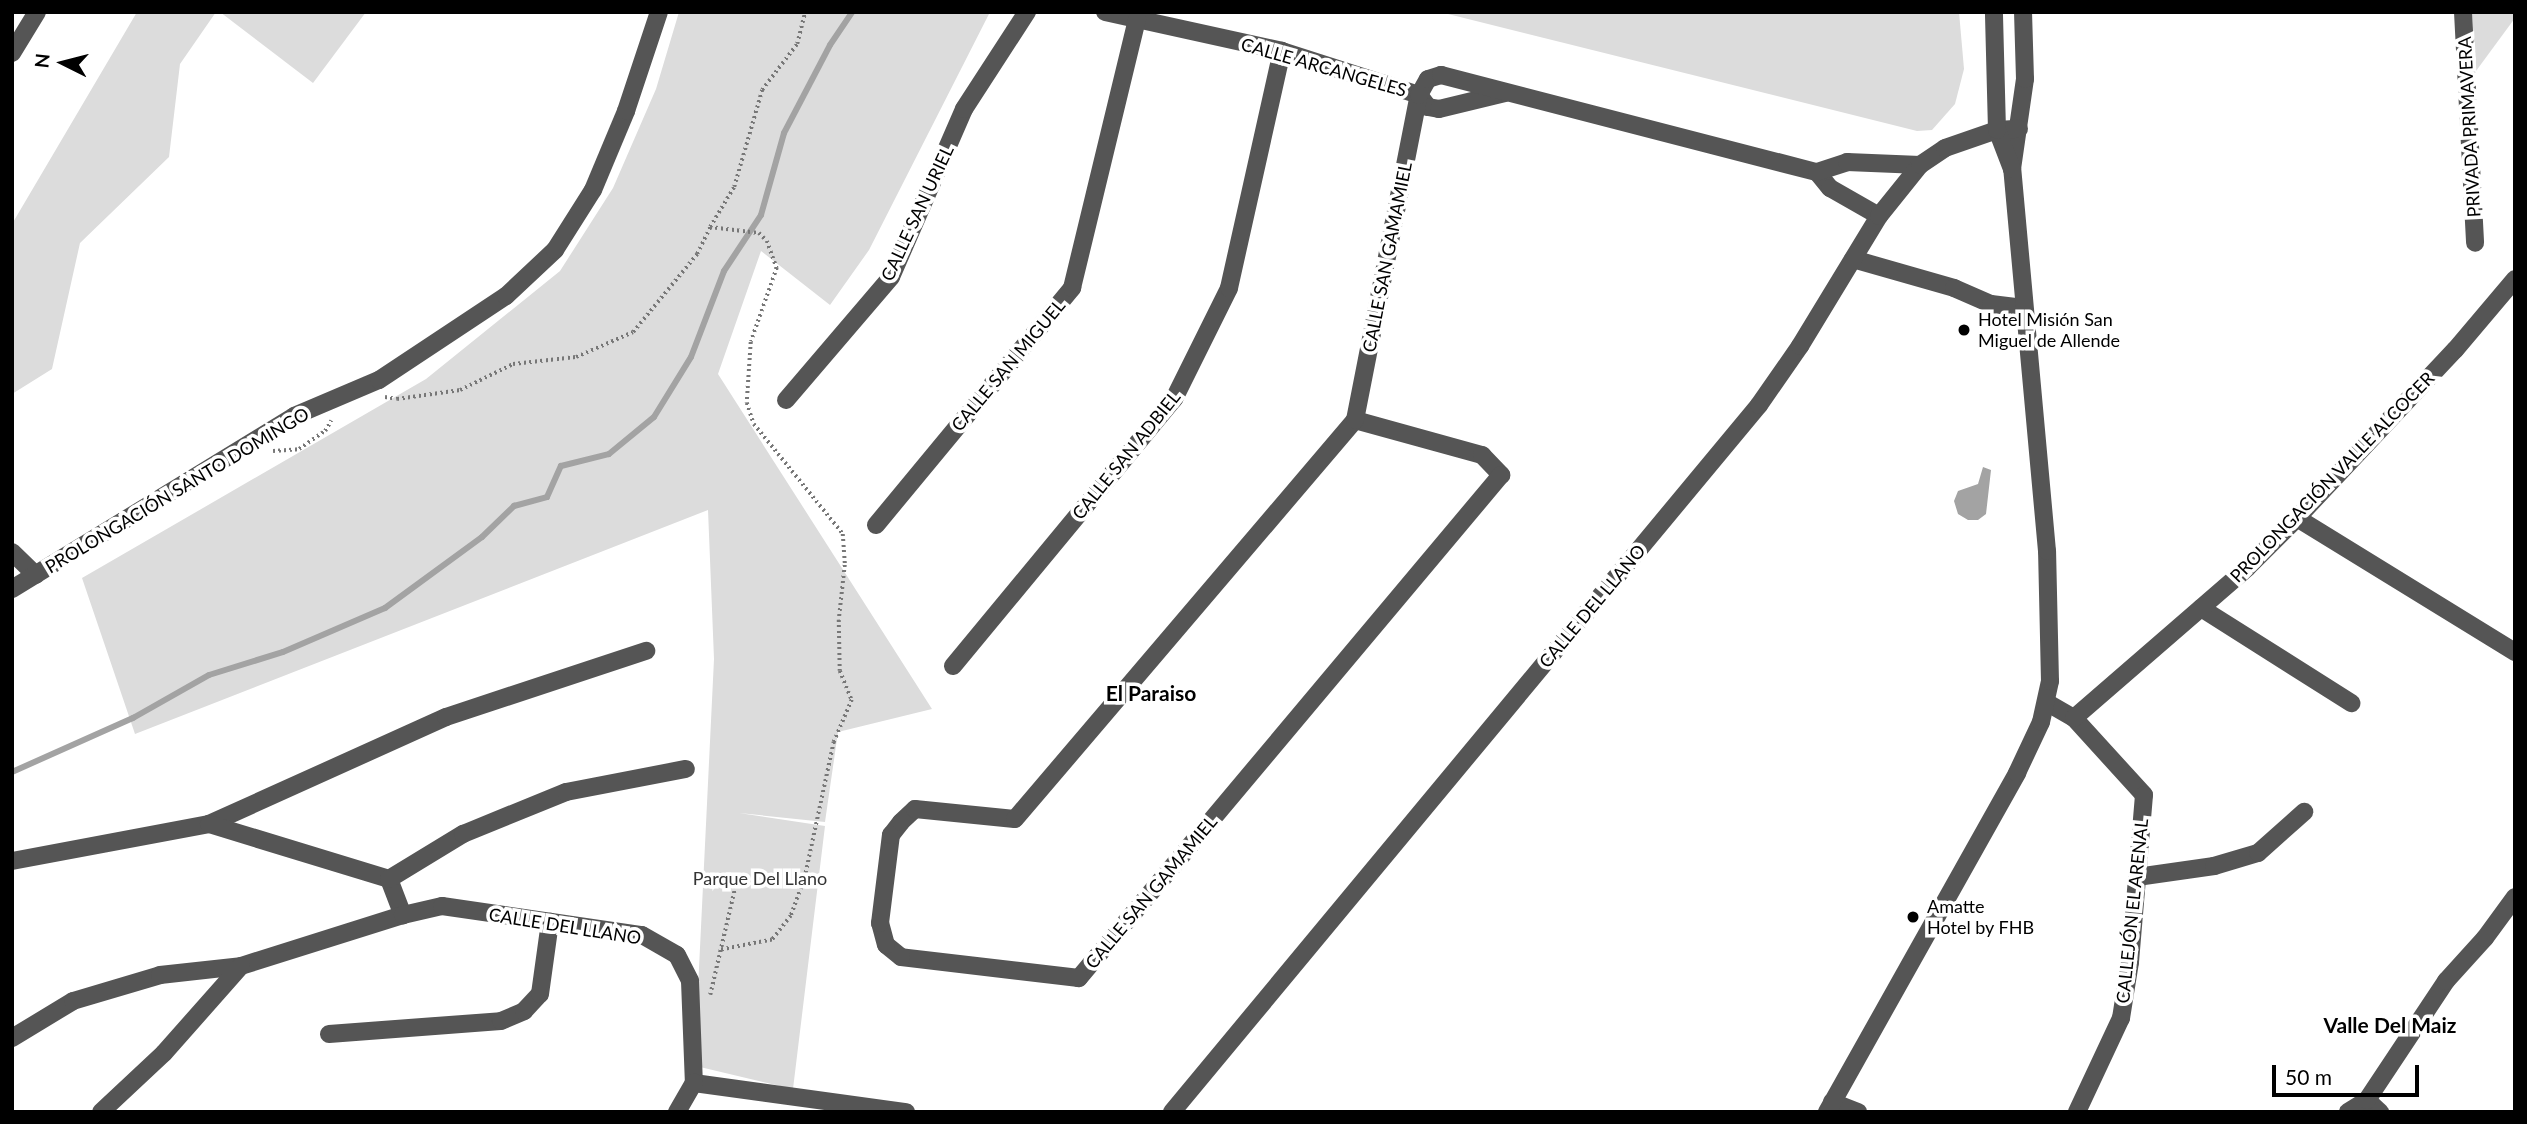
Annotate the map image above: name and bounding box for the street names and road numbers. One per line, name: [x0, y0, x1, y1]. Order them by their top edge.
street label: CALLE ARCANGELES: [1238, 33, 1410, 101]
street label: PRIVADA PRIMAVERA: [2453, 36, 2485, 218]
street label: CALLE SAN URIEL: [876, 142, 958, 284]
street label: CALLE SAN GAMAMIEL: [1358, 160, 1416, 354]
street label: CALLE SAN MIGUEL: [947, 295, 1069, 435]
street label: PROLONGACIÓN VALLE ALCOCER: [2225, 367, 2439, 587]
street label: CALLE SAN ADBIEL: [1067, 386, 1185, 524]
street label: PROLONGACIÓN SANTO DOMINGO: [41, 403, 313, 577]
street label: CALLE DEL LLANO: [1534, 540, 1650, 672]
street label: CALLE SAN GAMAMIEL: [1081, 811, 1221, 973]
street label: CALLEJÓN EL ARENAL: [2111, 817, 2153, 1005]
street label: CALLE DEL LLANO: [487, 903, 643, 949]

